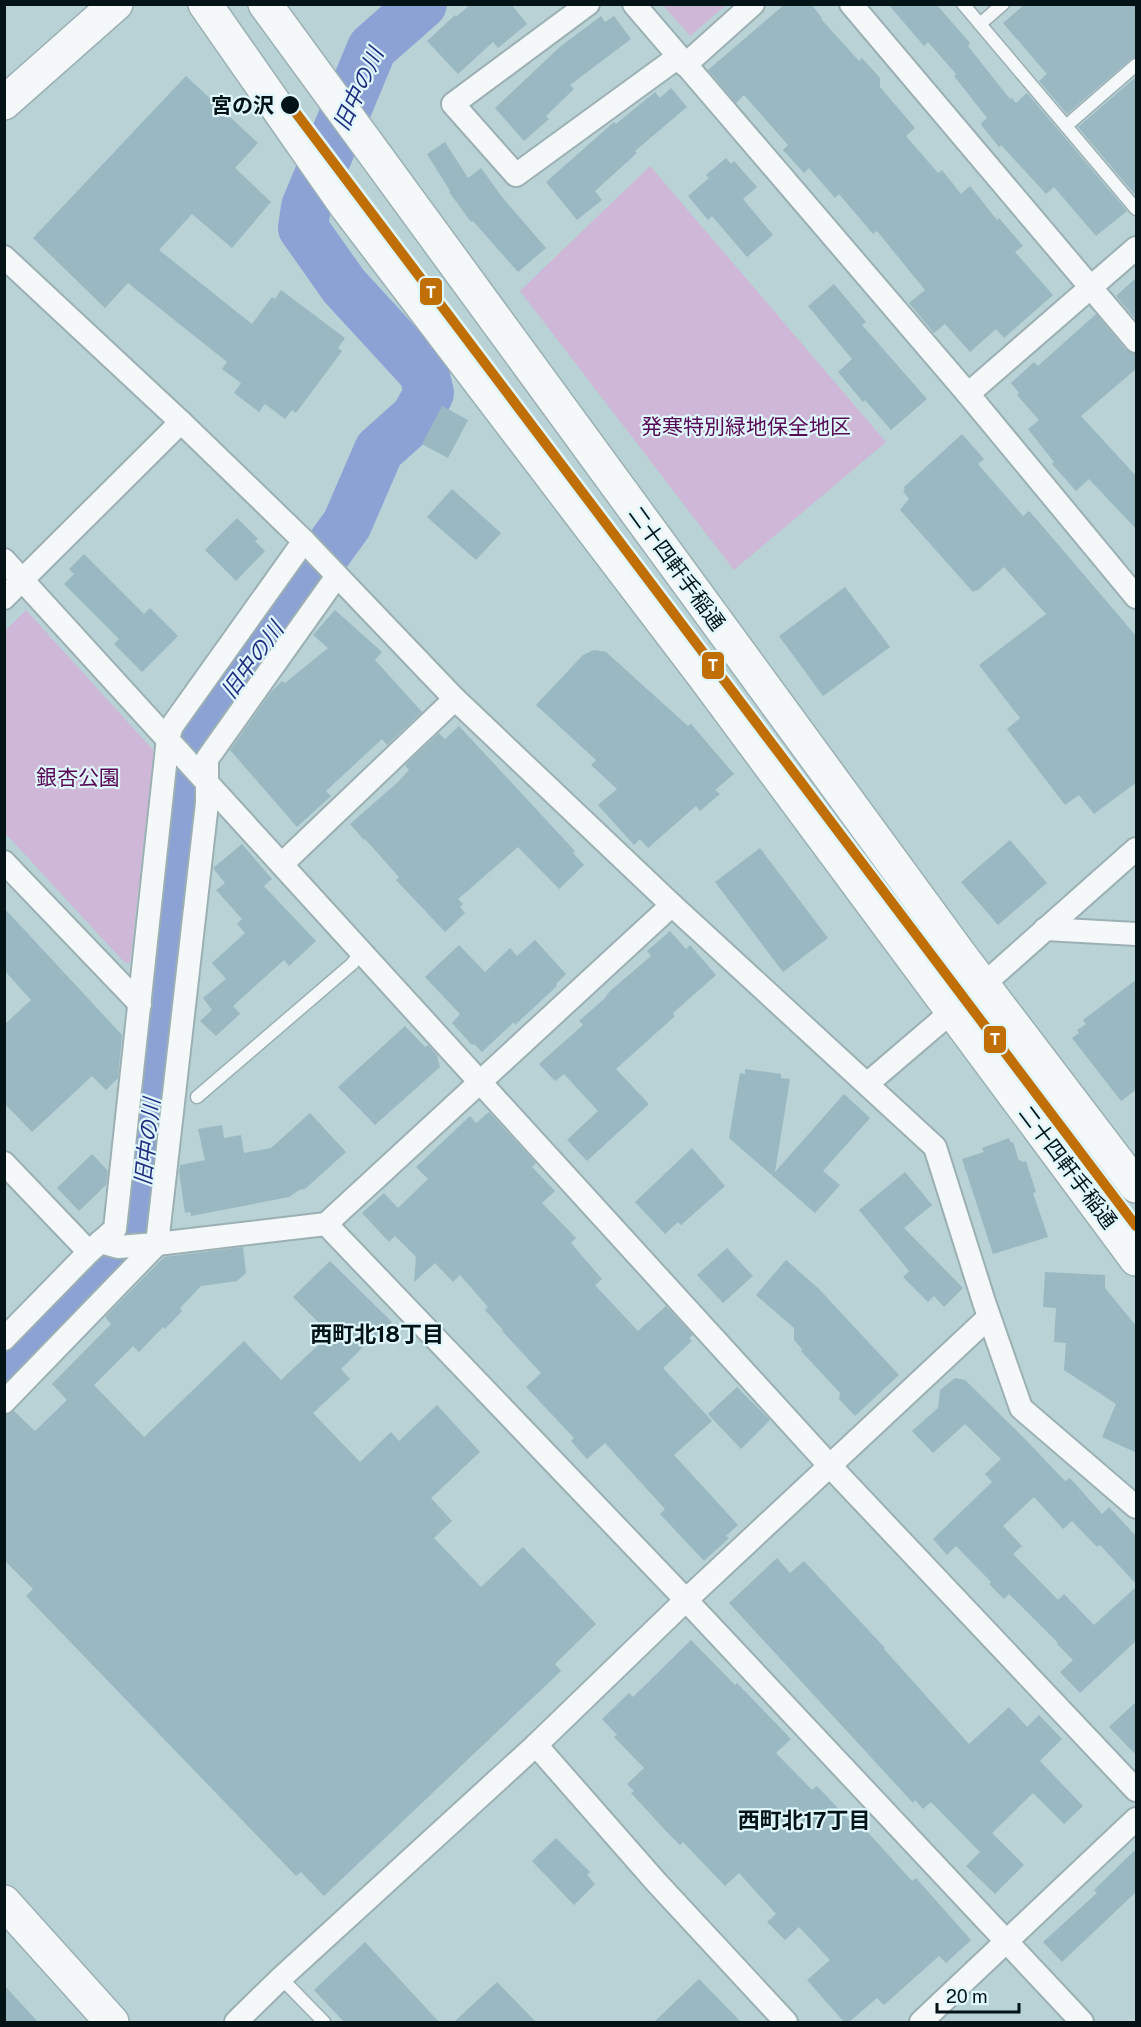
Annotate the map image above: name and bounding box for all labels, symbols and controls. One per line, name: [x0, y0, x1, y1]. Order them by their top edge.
water label: 旧中の川: [328, 42, 389, 134]
place label: 宮の沢: [211, 93, 274, 118]
marker: 宮の沢: [279, 94, 301, 116]
line badge: T: [419, 277, 443, 306]
text: T: [426, 283, 436, 302]
park label: 発寒特別緑地保全地区: [641, 414, 851, 439]
street label: 二十四軒手稲通: [624, 501, 730, 635]
water label: 旧中の川: [216, 615, 290, 703]
line badge: T: [701, 651, 725, 680]
text: T: [708, 656, 718, 675]
park label: 銀杏公園: [36, 765, 120, 790]
line badge: T: [983, 1025, 1007, 1054]
text: T: [990, 1030, 1000, 1049]
water label: 旧中の川: [129, 1095, 165, 1187]
street label: 二十四軒手稲通: [1014, 1101, 1122, 1233]
district label: 西町北18丁目: [310, 1321, 444, 1347]
district label: 西町北17丁目: [737, 1807, 871, 1833]
scale bar: [937, 1976, 1020, 2014]
text: 20 m: [946, 1986, 988, 2007]

